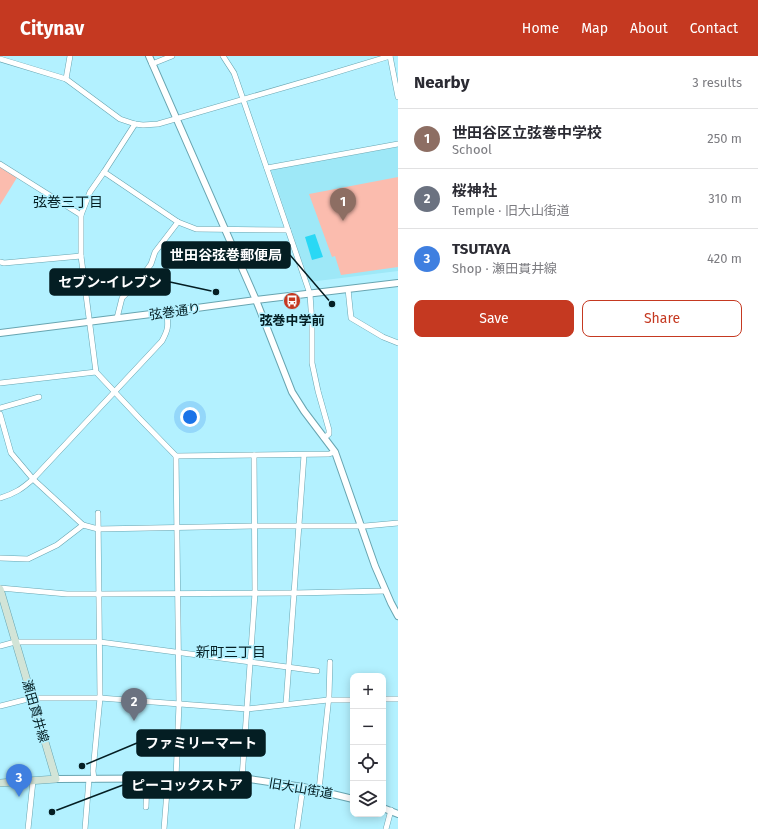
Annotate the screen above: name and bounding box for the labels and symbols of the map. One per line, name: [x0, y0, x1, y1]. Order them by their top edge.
pin: 1: [330, 188, 356, 221]
district label: 弦巻三丁目: [33, 194, 103, 211]
callout: 世田谷弦巻郵便局: [162, 242, 290, 268]
text: 世田谷弦巻郵便局: [170, 247, 282, 264]
callout: セブン-イレブン: [50, 269, 170, 295]
text: セブン-イレブン: [58, 274, 162, 291]
bus stop icon: 弦巻中学前: [282, 291, 302, 311]
street label: 弦巻通り: [148, 300, 202, 323]
place label: 弦巻中学前: [259, 313, 325, 328]
your location: [180, 407, 200, 427]
district label: 新町三丁目: [196, 644, 266, 661]
street label: 瀬田貫井線: [19, 678, 52, 744]
pin: 2: [121, 688, 147, 721]
callout: ファミリーマート: [137, 730, 265, 756]
text: ファミリーマート: [145, 735, 257, 752]
pin: 3: [6, 764, 32, 797]
callout: ピーコックストア: [123, 772, 251, 798]
street label: 旧大山街道: [268, 775, 334, 802]
text: ピーコックストア: [131, 777, 243, 794]

